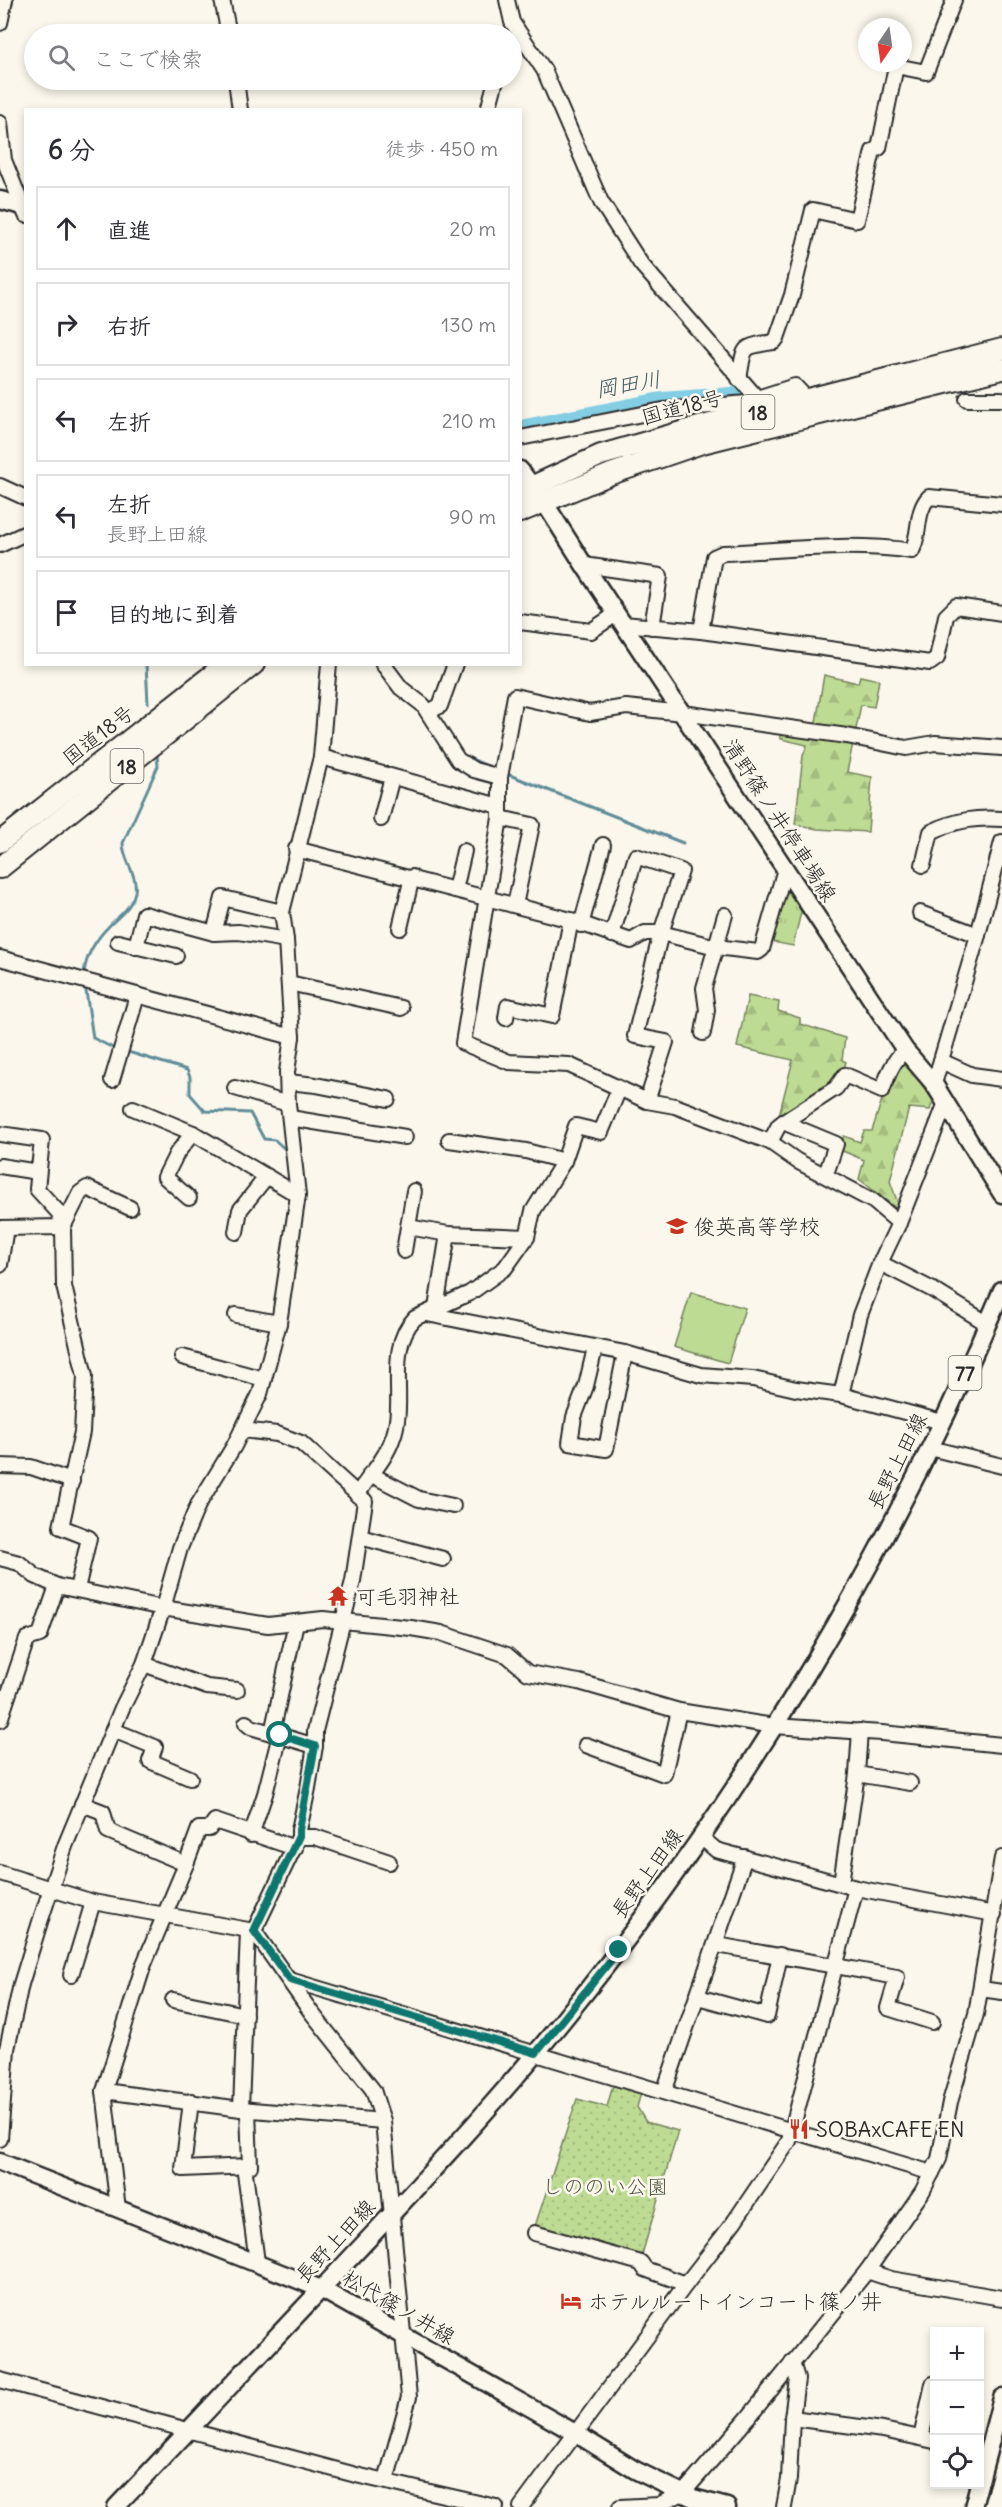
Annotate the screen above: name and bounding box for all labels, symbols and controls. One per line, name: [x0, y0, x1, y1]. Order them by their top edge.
north arrow: [858, 18, 912, 72]
search box: [24, 24, 522, 90]
icon: search: [45, 41, 78, 74]
text: ここで検索: [93, 45, 203, 73]
text: 6 分: [48, 133, 95, 166]
text: 徒歩 · 450 m: [386, 136, 498, 161]
icon: ahead: [50, 212, 83, 245]
text: 直進: [107, 216, 151, 244]
text: 20 m: [450, 216, 496, 241]
icon: right: [50, 308, 83, 341]
text: 右折: [107, 312, 151, 340]
text: 130 m: [441, 312, 496, 337]
water label: 岡田川: [593, 364, 663, 404]
street label: 国道18号: [638, 383, 726, 431]
road number: 18: [742, 395, 774, 429]
icon: left: [50, 404, 83, 437]
text: 左折: [107, 408, 151, 436]
text: 210 m: [442, 408, 496, 433]
text: 左折: [107, 490, 151, 518]
icon: left: [50, 500, 83, 533]
text: 90 m: [449, 504, 496, 529]
text: 長野上田線: [107, 521, 207, 546]
icon: arrive: [50, 596, 83, 629]
text: 目的地に到着: [107, 600, 239, 628]
street label: 国道18号: [57, 699, 139, 771]
street label: 清野篠ノ井停車場線: [717, 733, 843, 907]
road number: 18: [110, 749, 144, 783]
place label: 俊英高等学校: [694, 1213, 820, 1240]
school or university icon: 俊英高等学校: [665, 1214, 689, 1238]
road number: 77: [948, 1356, 982, 1390]
street label: 長野上田線: [861, 1408, 933, 1514]
place label: 可毛羽神社: [355, 1583, 460, 1610]
temple icon: 可毛羽神社: [326, 1584, 350, 1608]
route start: [266, 1721, 292, 1747]
street label: 長野上田線: [605, 1823, 689, 1923]
route end: [605, 1936, 631, 1962]
place label: SOBAxCAFE EN: [816, 2116, 964, 2143]
restaurant icon: SOBAxCAFE EN: [787, 2117, 811, 2141]
park label: しののい公園: [542, 2173, 668, 2200]
street label: 長野上田線: [289, 2193, 381, 2289]
street label: 松代篠ノ井線: [338, 2264, 460, 2350]
place label: ホテルルートインコート篠ノ井: [588, 2288, 882, 2315]
hotel icon: ホテルルートインコート篠ノ井: [559, 2289, 583, 2313]
map controls: [930, 2327, 984, 2489]
button: +: [930, 2327, 984, 2381]
button: −: [930, 2381, 984, 2435]
button: locate: [930, 2435, 984, 2489]

